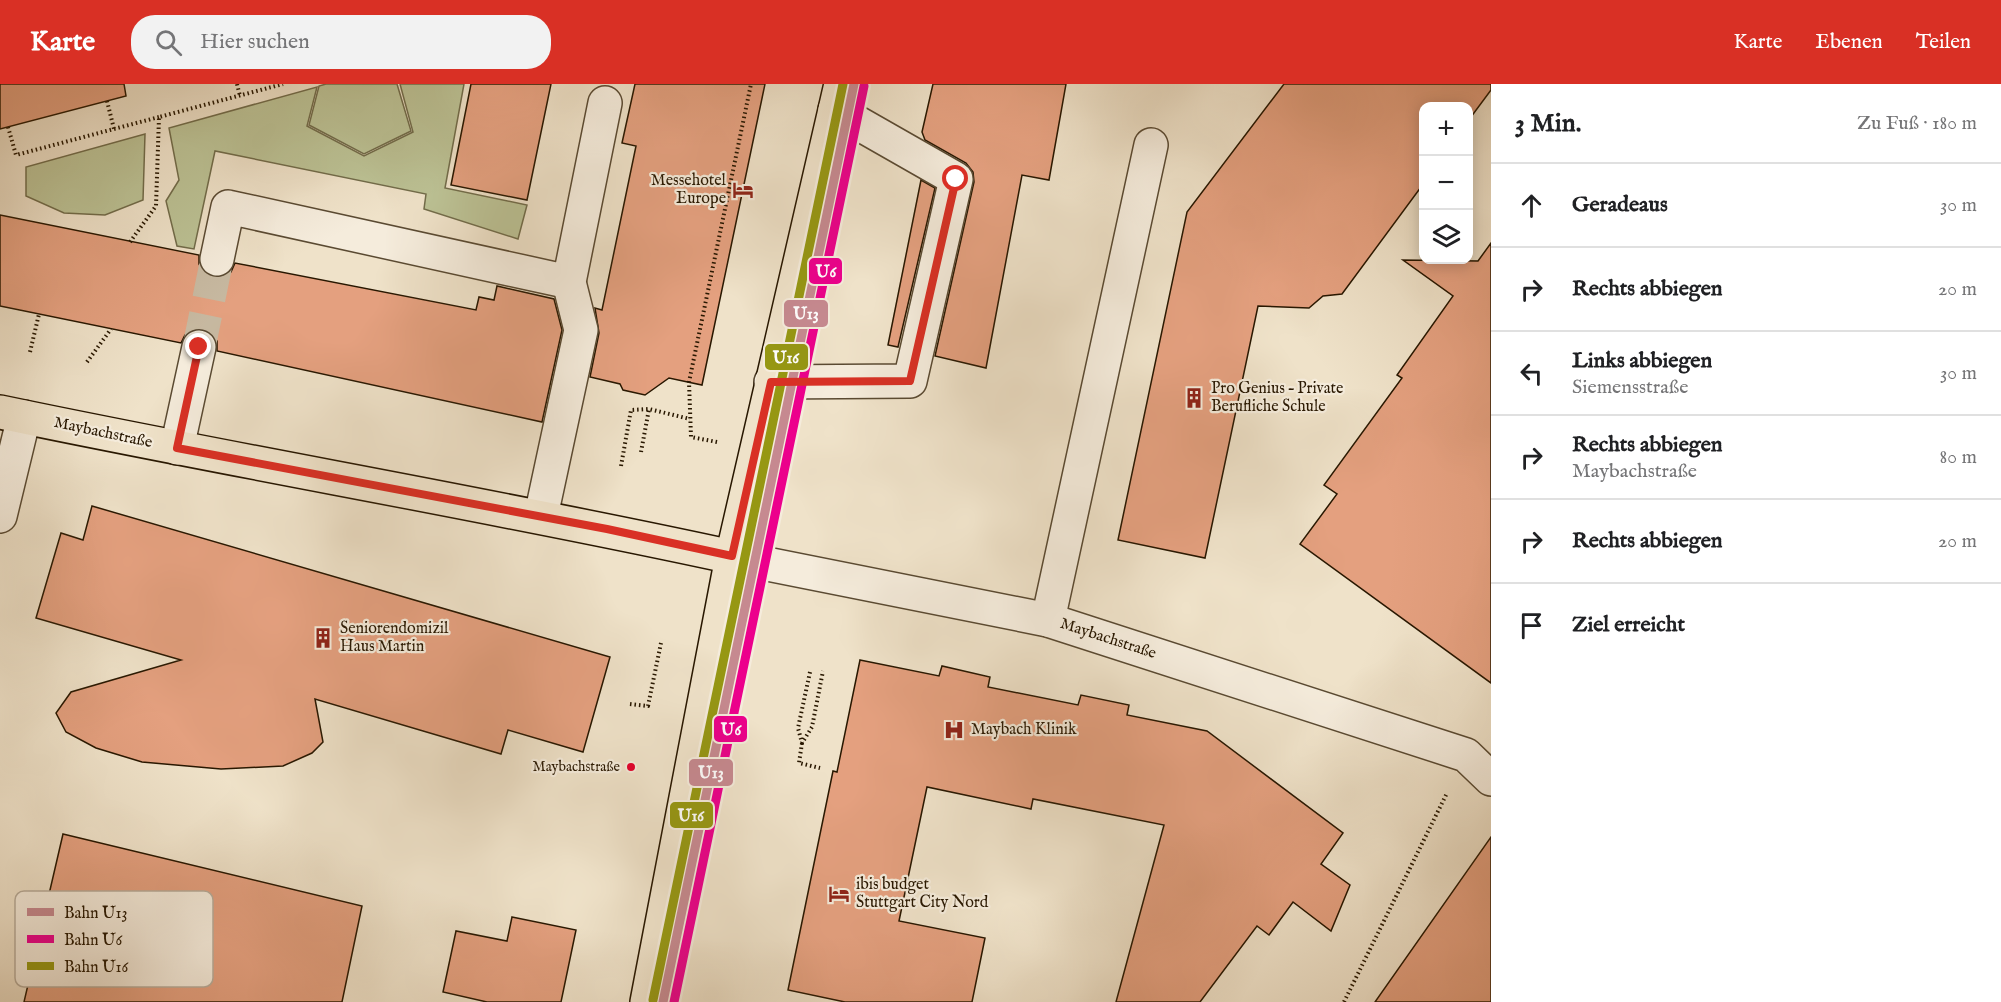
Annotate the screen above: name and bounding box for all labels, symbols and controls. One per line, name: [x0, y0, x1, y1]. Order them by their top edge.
search box: [131, 15, 551, 69]
text: Karte: [30, 25, 95, 60]
icon: search: [152, 26, 185, 59]
text: Hier suchen: [200, 28, 310, 56]
text: Karte: [1734, 29, 1782, 56]
text: Ebenen: [1815, 29, 1883, 56]
text: Teilen: [1916, 29, 1971, 56]
map controls: [1419, 102, 1473, 264]
button: +: [1419, 102, 1473, 156]
text: 3 Min.: [1515, 107, 1581, 140]
text: Zu Fuß · 180 m: [1857, 111, 1977, 136]
button: −: [1419, 156, 1473, 210]
route start: [942, 165, 968, 191]
place label: Messehotel Europe: [651, 171, 727, 209]
hotel icon: Messehotel Europe: [731, 178, 755, 202]
icon: ahead: [1515, 189, 1548, 222]
text: Geradeaus: [1572, 191, 1668, 219]
text: 30 m: [1940, 193, 1977, 218]
button: layers: [1419, 210, 1473, 264]
line badge: U6: [808, 257, 843, 285]
text: U6: [815, 263, 837, 283]
icon: right: [1515, 273, 1548, 306]
text: Rechts abbiegen: [1572, 275, 1722, 303]
text: 20 m: [1938, 277, 1977, 302]
line badge: U13: [783, 299, 829, 328]
text: U13: [792, 305, 819, 325]
route end: [185, 333, 211, 359]
line badge: U16: [764, 343, 809, 371]
text: Links abbiegen: [1572, 347, 1712, 375]
text: U16: [772, 349, 800, 369]
icon: left: [1515, 357, 1548, 390]
text: 30 m: [1940, 361, 1977, 386]
text: Siemensstraße: [1572, 375, 1688, 400]
place label: Pro Genius – Private Berufliche Schule: [1211, 379, 1343, 417]
building icon: Pro Genius – Private Berufliche Schule: [1182, 386, 1206, 410]
street label: Maybachstraße: [52, 413, 154, 453]
text: Rechts abbiegen: [1572, 431, 1722, 459]
icon: right: [1515, 441, 1548, 474]
text: 80 m: [1940, 445, 1977, 470]
text: Maybachstraße: [1572, 459, 1697, 484]
icon: right: [1515, 525, 1548, 558]
text: Rechts abbiegen: [1572, 527, 1722, 555]
text: 20 m: [1938, 529, 1977, 554]
icon: arrive: [1515, 609, 1548, 642]
text: Ziel erreicht: [1572, 611, 1685, 639]
street label: Maybachstraße: [1057, 614, 1159, 664]
place label: Seniorendomizil Haus Martin: [340, 619, 449, 657]
building icon: Seniorendomizil Haus Martin: [311, 626, 335, 650]
line badge: U6: [713, 715, 748, 743]
hospital icon: Maybach Klinik: [942, 718, 966, 742]
place label: Maybach Klinik: [971, 720, 1077, 740]
text: U6: [720, 721, 742, 741]
place label: Maybachstraße: [532, 758, 621, 776]
line badge: U13: [688, 758, 734, 787]
marker: Maybachstraße: [625, 761, 637, 773]
text: U13: [697, 764, 724, 784]
line badge: U16: [669, 801, 714, 829]
text: U16: [677, 807, 705, 827]
place label: ibis budget Stuttgart City Nord: [856, 875, 989, 913]
hotel icon: ibis budget Stuttgart City Nord: [827, 882, 851, 906]
legend: [15, 891, 213, 987]
text: Bahn U13: [64, 904, 128, 924]
text: Bahn U6: [64, 931, 123, 951]
text: Bahn U16: [64, 958, 129, 978]

